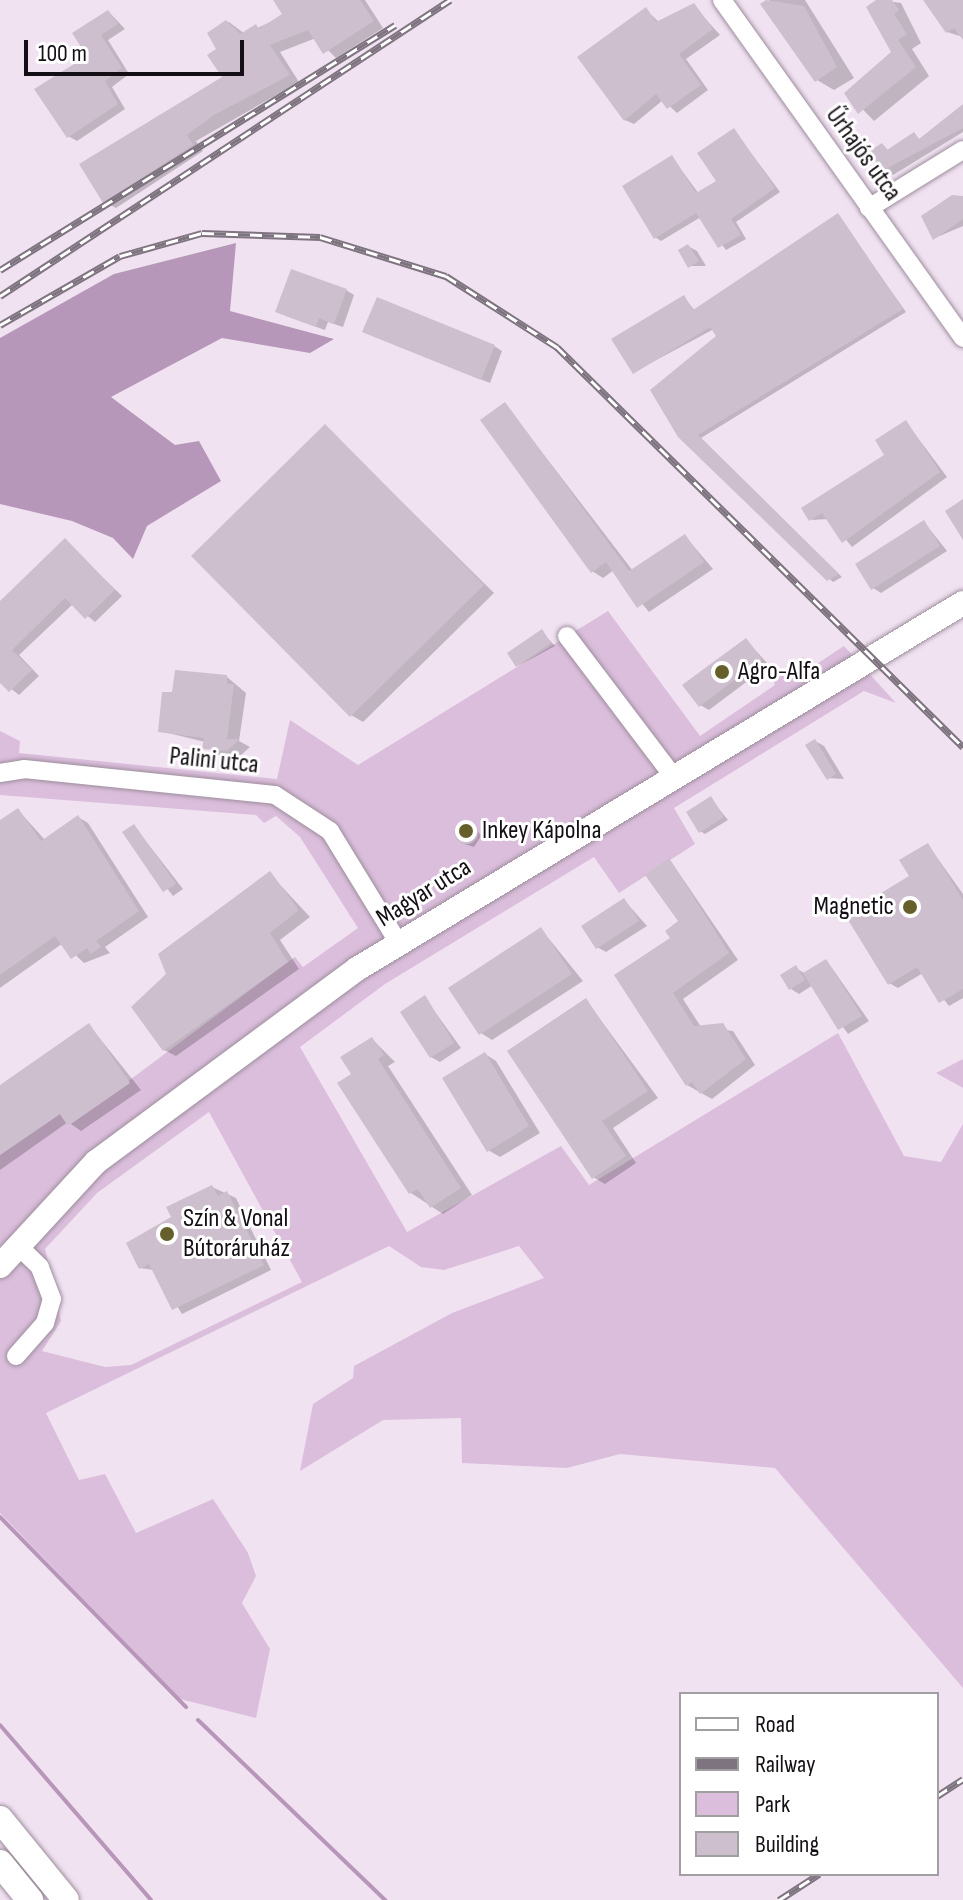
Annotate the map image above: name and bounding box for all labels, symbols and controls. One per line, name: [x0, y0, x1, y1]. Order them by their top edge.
scale bar: [28, 24, 248, 74]
text: 100 m: [38, 39, 87, 68]
street label: Űrhajós utca: [818, 101, 908, 207]
place label: Agro-Alfa: [738, 656, 820, 688]
marker: Agro-Alfa: [713, 663, 731, 681]
street label: Palini utca: [168, 741, 260, 781]
place label: Inkey Kápolna: [482, 815, 601, 847]
marker: Inkey Kápolna: [457, 822, 475, 840]
street label: Magyar utca: [371, 852, 477, 934]
place label: Magnetic: [814, 891, 894, 923]
marker: Magnetic: [901, 898, 919, 916]
place label: Szín & Vonal Bútoráruház: [183, 1203, 290, 1264]
marker: Szín & Vonal Bútoráruház: [158, 1225, 176, 1243]
legend: [679, 1692, 939, 1876]
text: Road: [755, 1710, 795, 1739]
text: Railway: [755, 1750, 815, 1779]
text: Park: [755, 1790, 790, 1819]
text: Building: [755, 1830, 819, 1859]

